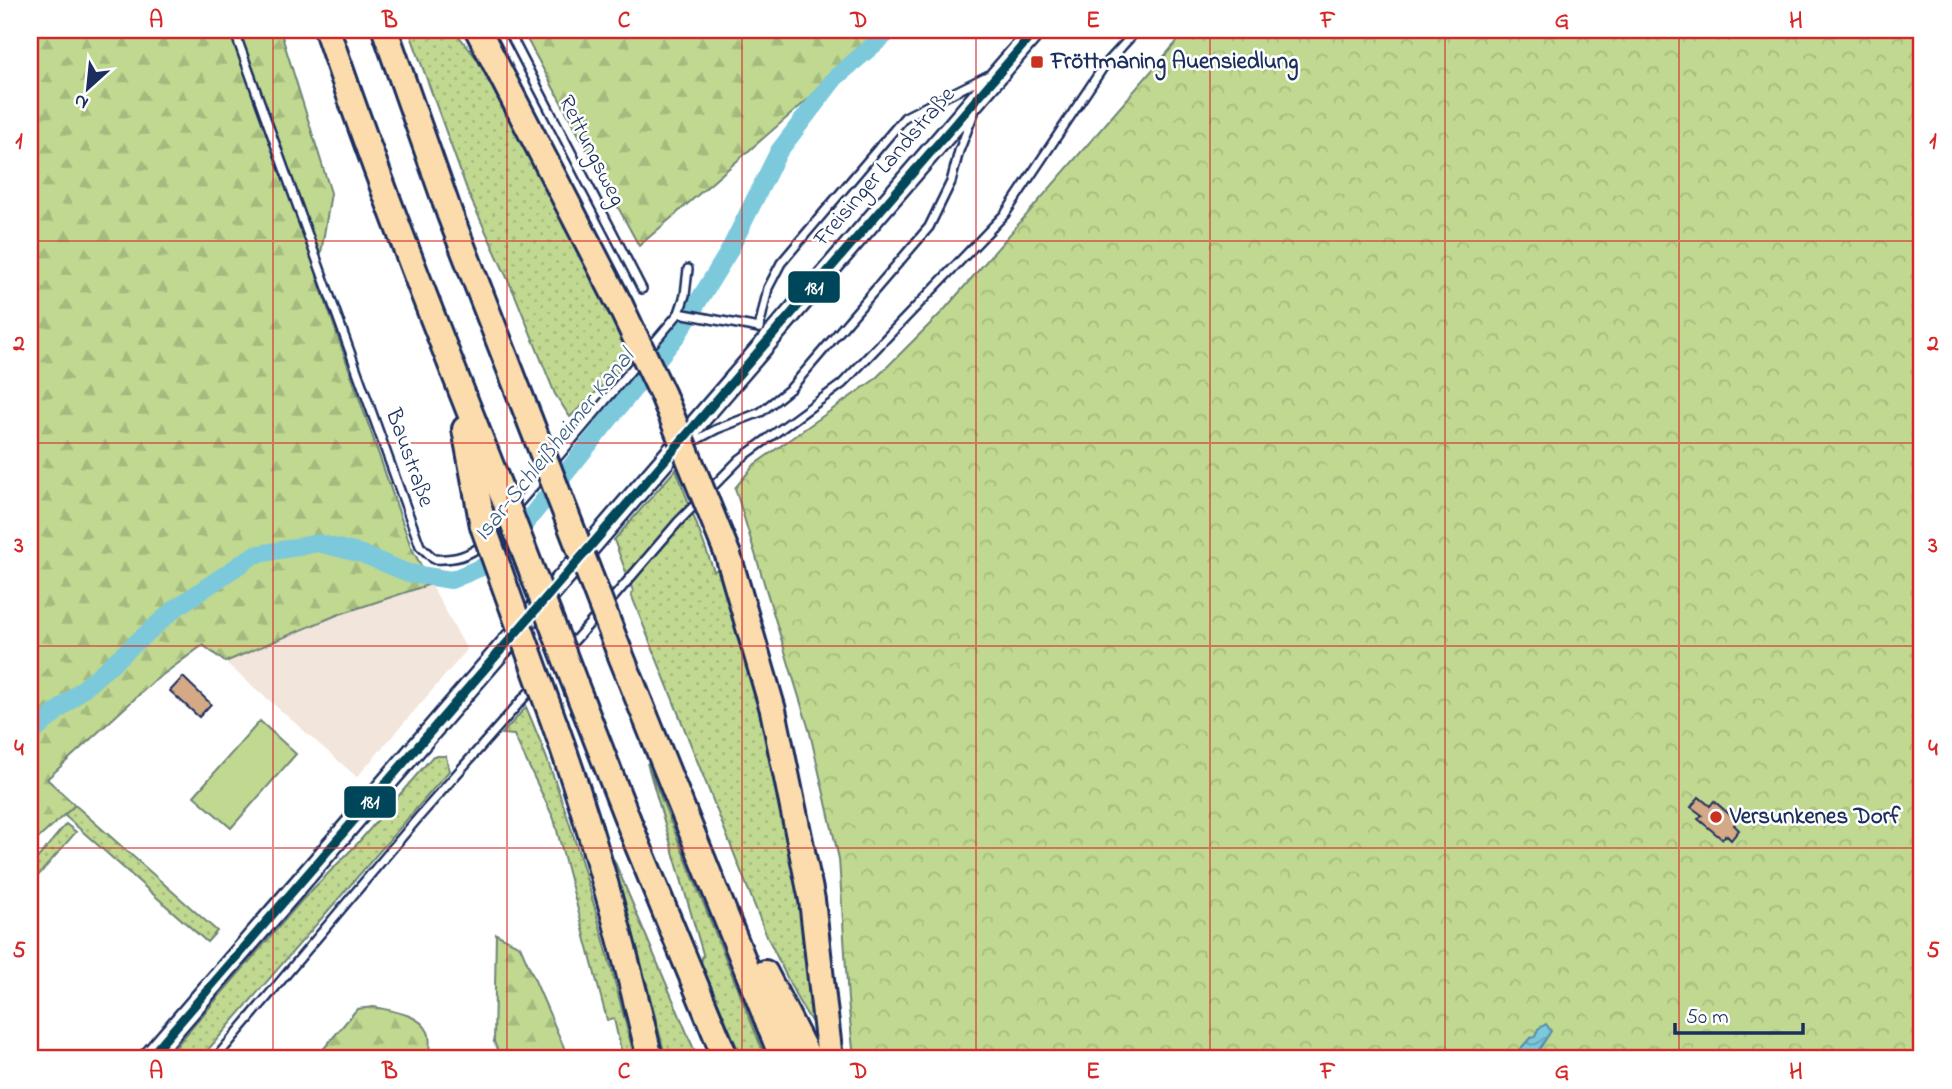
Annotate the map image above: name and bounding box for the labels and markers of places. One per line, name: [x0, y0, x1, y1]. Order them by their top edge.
place label: Fröttmaning Auensiedlung: [1050, 46, 1298, 81]
marker: Fröttmaning Auensiedlung: [1029, 54, 1045, 70]
place label: Versunkenes Dorf: [1729, 801, 1902, 834]
marker: Versunkenes Dorf: [1708, 809, 1724, 825]

